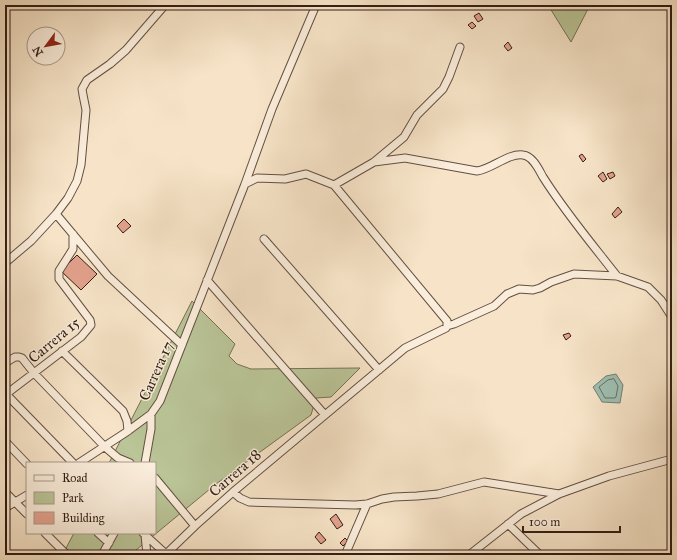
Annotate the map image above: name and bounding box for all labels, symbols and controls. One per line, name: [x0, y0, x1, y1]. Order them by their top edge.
north arrow: [26, 26, 66, 66]
text: N: [30, 43, 46, 58]
street label: Carrera 15: [24, 313, 84, 367]
street label: Carrera 17: [135, 339, 177, 403]
street label: Carrera 18: [205, 446, 265, 500]
legend: [26, 462, 156, 534]
text: Road: [62, 471, 88, 485]
text: Park: [62, 491, 84, 505]
scale bar: [523, 508, 620, 534]
text: Building: [62, 511, 105, 526]
text: 100 m: [529, 515, 560, 529]

